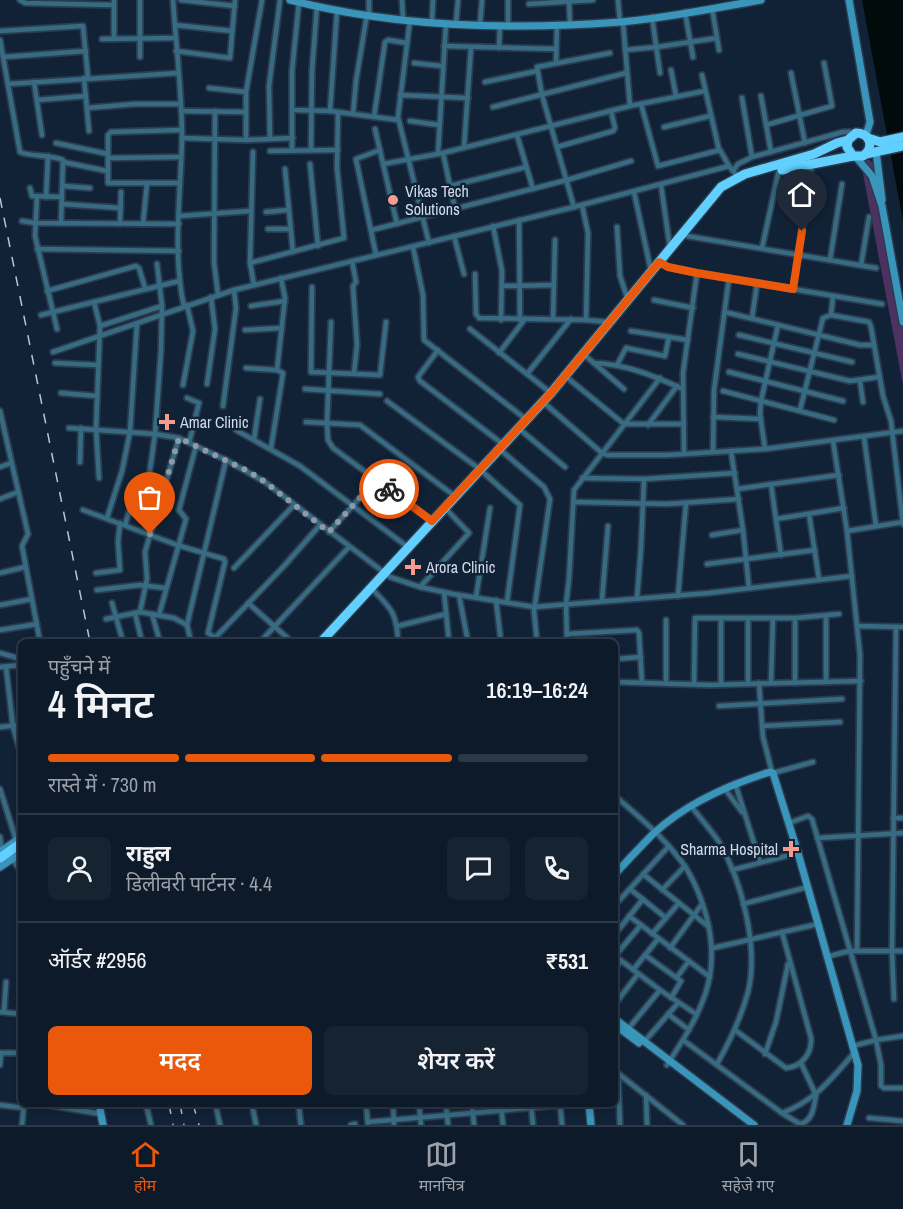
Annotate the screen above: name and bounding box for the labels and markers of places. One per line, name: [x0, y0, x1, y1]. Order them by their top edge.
pin: [776, 169, 827, 231]
place label: Vikas Tech Solutions: [405, 180, 469, 220]
marker: Vikas Tech Solutions: [386, 193, 400, 207]
place label: Amar Clinic: [179, 411, 249, 433]
marker: Amar Clinic: [158, 413, 176, 431]
pin: [124, 472, 175, 534]
place label: Arora Clinic: [425, 556, 496, 578]
marker: Arora Clinic: [404, 558, 422, 576]
place label: Sharma Hospital: [680, 838, 778, 860]
marker: Sharma Hospital: [782, 840, 800, 858]

